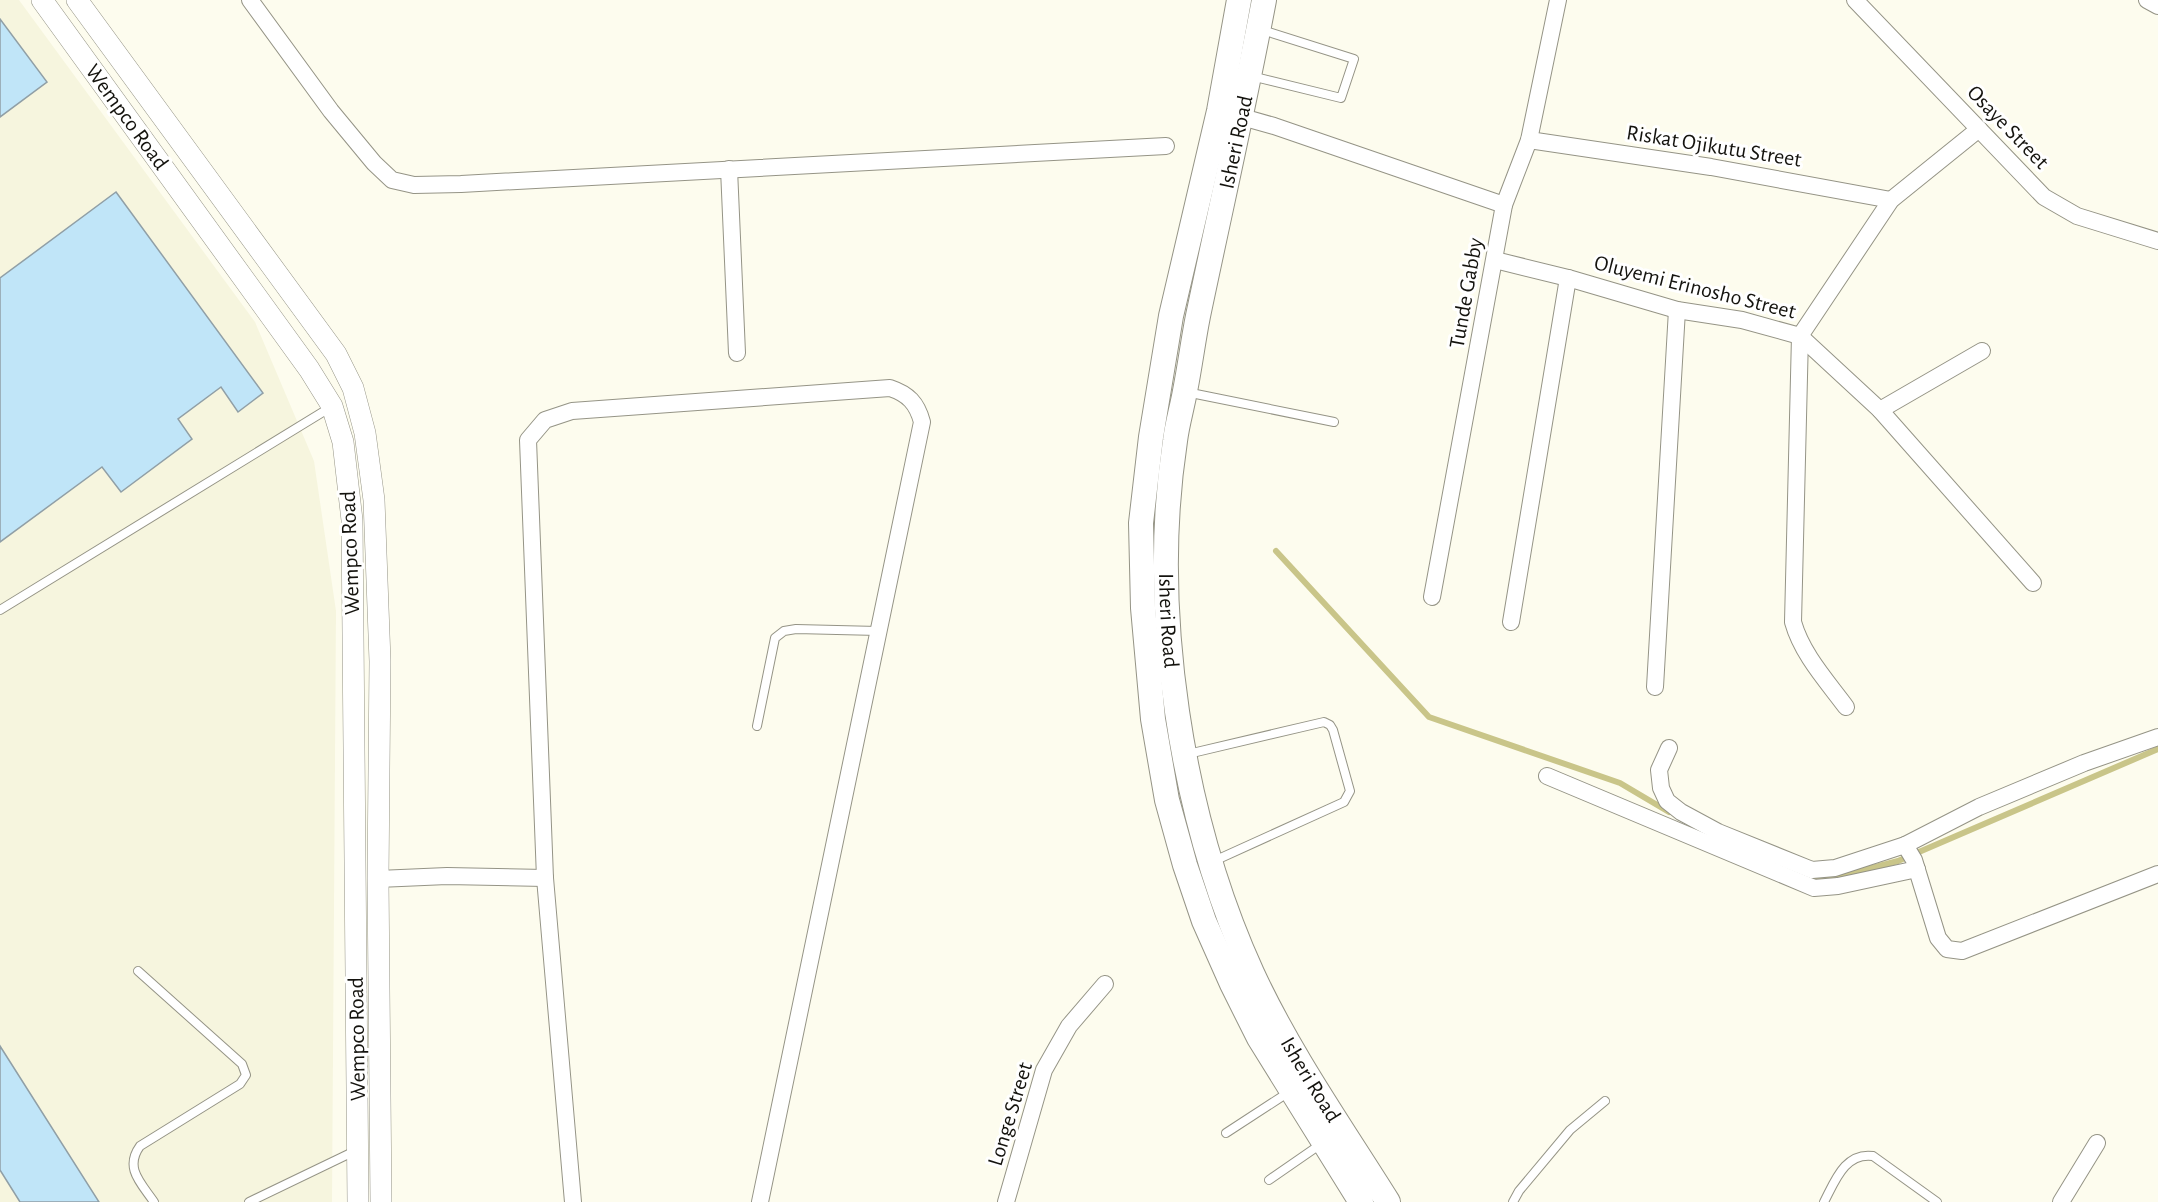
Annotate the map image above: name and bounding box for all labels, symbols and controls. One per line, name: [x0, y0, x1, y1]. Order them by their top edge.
street label: Wempco Road: [82, 60, 172, 174]
street label: Osaye Street: [1963, 81, 2053, 173]
street label: Isheri Road: [1215, 93, 1257, 191]
street label: Riskat Ojikutu Street: [1625, 121, 1803, 171]
street label: Tunde Gabby: [1445, 236, 1487, 350]
street label: Oluyemi Erinosho Street: [1592, 251, 1798, 323]
street label: Wempco Road: [337, 491, 363, 615]
street label: Isheri Road: [1155, 573, 1182, 669]
street label: Wempco Road: [345, 977, 369, 1101]
street label: Isheri Road: [1277, 1033, 1345, 1126]
street label: Longe Street: [984, 1060, 1036, 1168]

